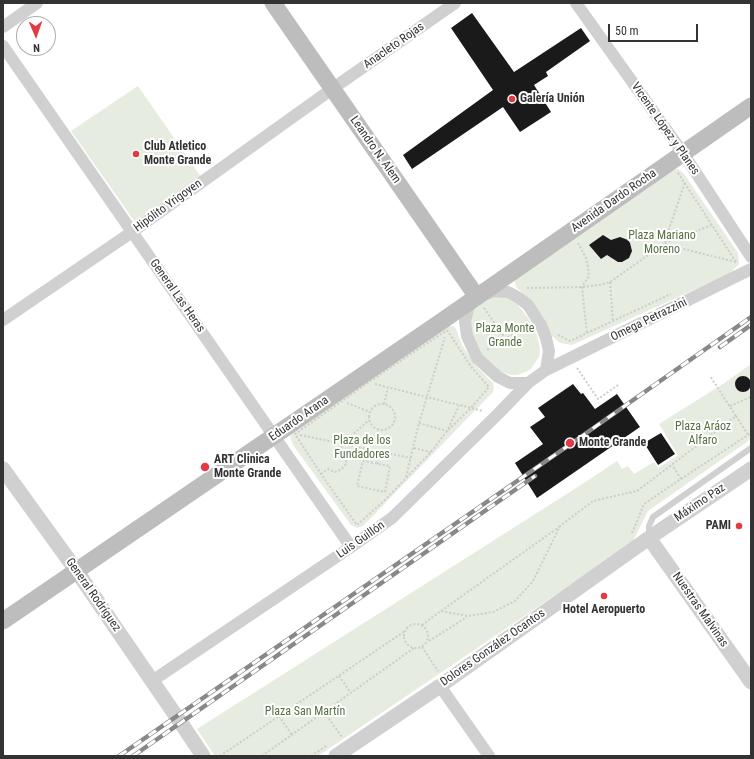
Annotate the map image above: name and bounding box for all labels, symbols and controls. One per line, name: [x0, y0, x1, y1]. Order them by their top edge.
north arrow: [16, 16, 56, 56]
scale bar: [610, 16, 700, 42]
street label: Anacleto Rojas: [361, 20, 427, 72]
text: 50 m: [615, 24, 639, 38]
text: N: [33, 41, 40, 54]
street label: Vicente López y Planes: [628, 80, 702, 178]
place label: Galería Unión: [520, 92, 585, 106]
marker: Galería Unión: [507, 94, 517, 104]
street label: Leandro N. Alem: [346, 114, 404, 186]
place label: Club Atletico Monte Grande: [144, 140, 211, 168]
marker: Club Atletico Monte Grande: [131, 149, 141, 159]
street label: Avenida Dardo Rocha: [569, 166, 659, 236]
street label: Hipólito Yrigoyen: [131, 177, 205, 235]
park label: Plaza Mariano Moreno: [628, 229, 696, 257]
street label: General Las Heras: [146, 257, 208, 335]
street label: Omega Petrazzini: [609, 295, 689, 345]
park label: Plaza Monte Grande: [476, 322, 534, 350]
street label: Eduardo Arana: [266, 393, 332, 445]
park label: Plaza Aráoz Alfaro: [675, 420, 731, 448]
park label: Plaza de los Fundadores: [333, 434, 391, 462]
place label: Monte Grande: [579, 436, 646, 450]
marker: Monte Grande: [564, 437, 576, 449]
place label: ART Clinica Monte Grande: [214, 453, 281, 481]
marker: ART Clinica Monte Grande: [199, 461, 211, 473]
street label: Máximo Paz: [672, 481, 728, 525]
street label: Luis Guillón: [334, 518, 388, 562]
place label: PAMI: [706, 519, 731, 533]
marker: PAMI: [734, 521, 744, 531]
street label: General Rodríguez: [62, 556, 124, 634]
street label: Nuestras Malvinas: [669, 570, 731, 650]
marker: Hotel Aeropuerto: [599, 591, 609, 601]
place label: Hotel Aeropuerto: [563, 603, 645, 617]
street label: Dolores González Ocantos: [438, 606, 548, 690]
park label: Plaza San Martín: [265, 705, 345, 719]

